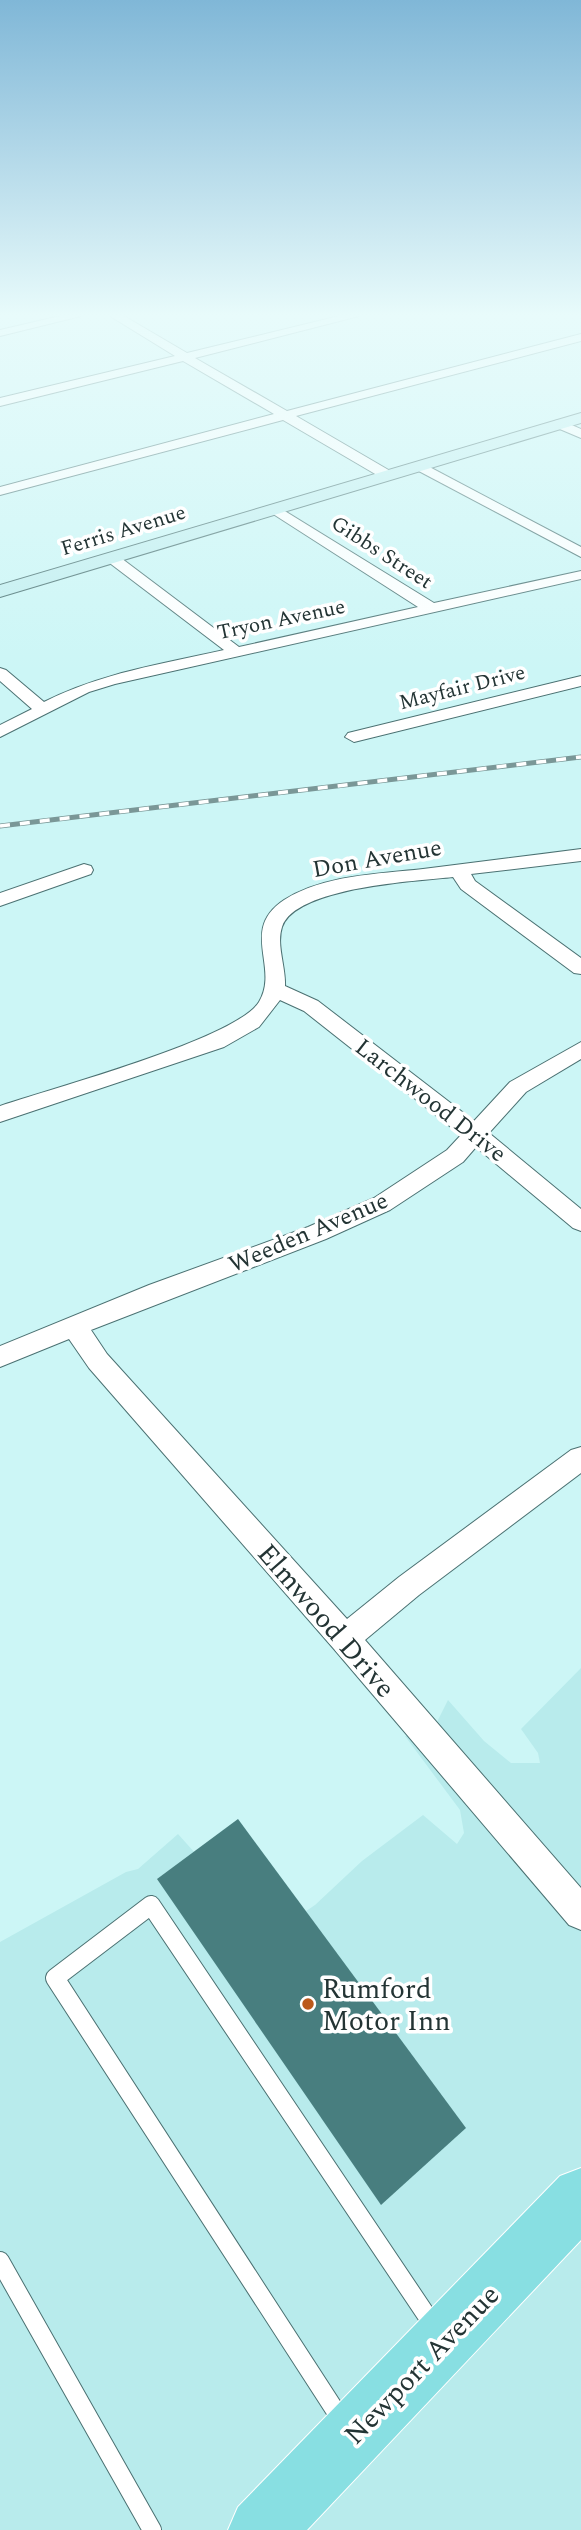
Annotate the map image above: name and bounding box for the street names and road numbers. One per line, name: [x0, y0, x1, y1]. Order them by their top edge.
street label: Ferris Avenue: [57, 497, 190, 565]
street label: Gibbs Street: [324, 508, 439, 598]
street label: Tryon Avenue: [214, 591, 348, 649]
street label: Mayfair Drive: [396, 657, 529, 719]
street label: Don Avenue: [310, 830, 445, 888]
street label: Larchwood Drive: [347, 1030, 514, 1172]
street label: Weeden Avenue: [223, 1183, 394, 1283]
street label: Elmwood Drive: [246, 1534, 405, 1708]
street label: Newport Avenue: [334, 2275, 510, 2455]

